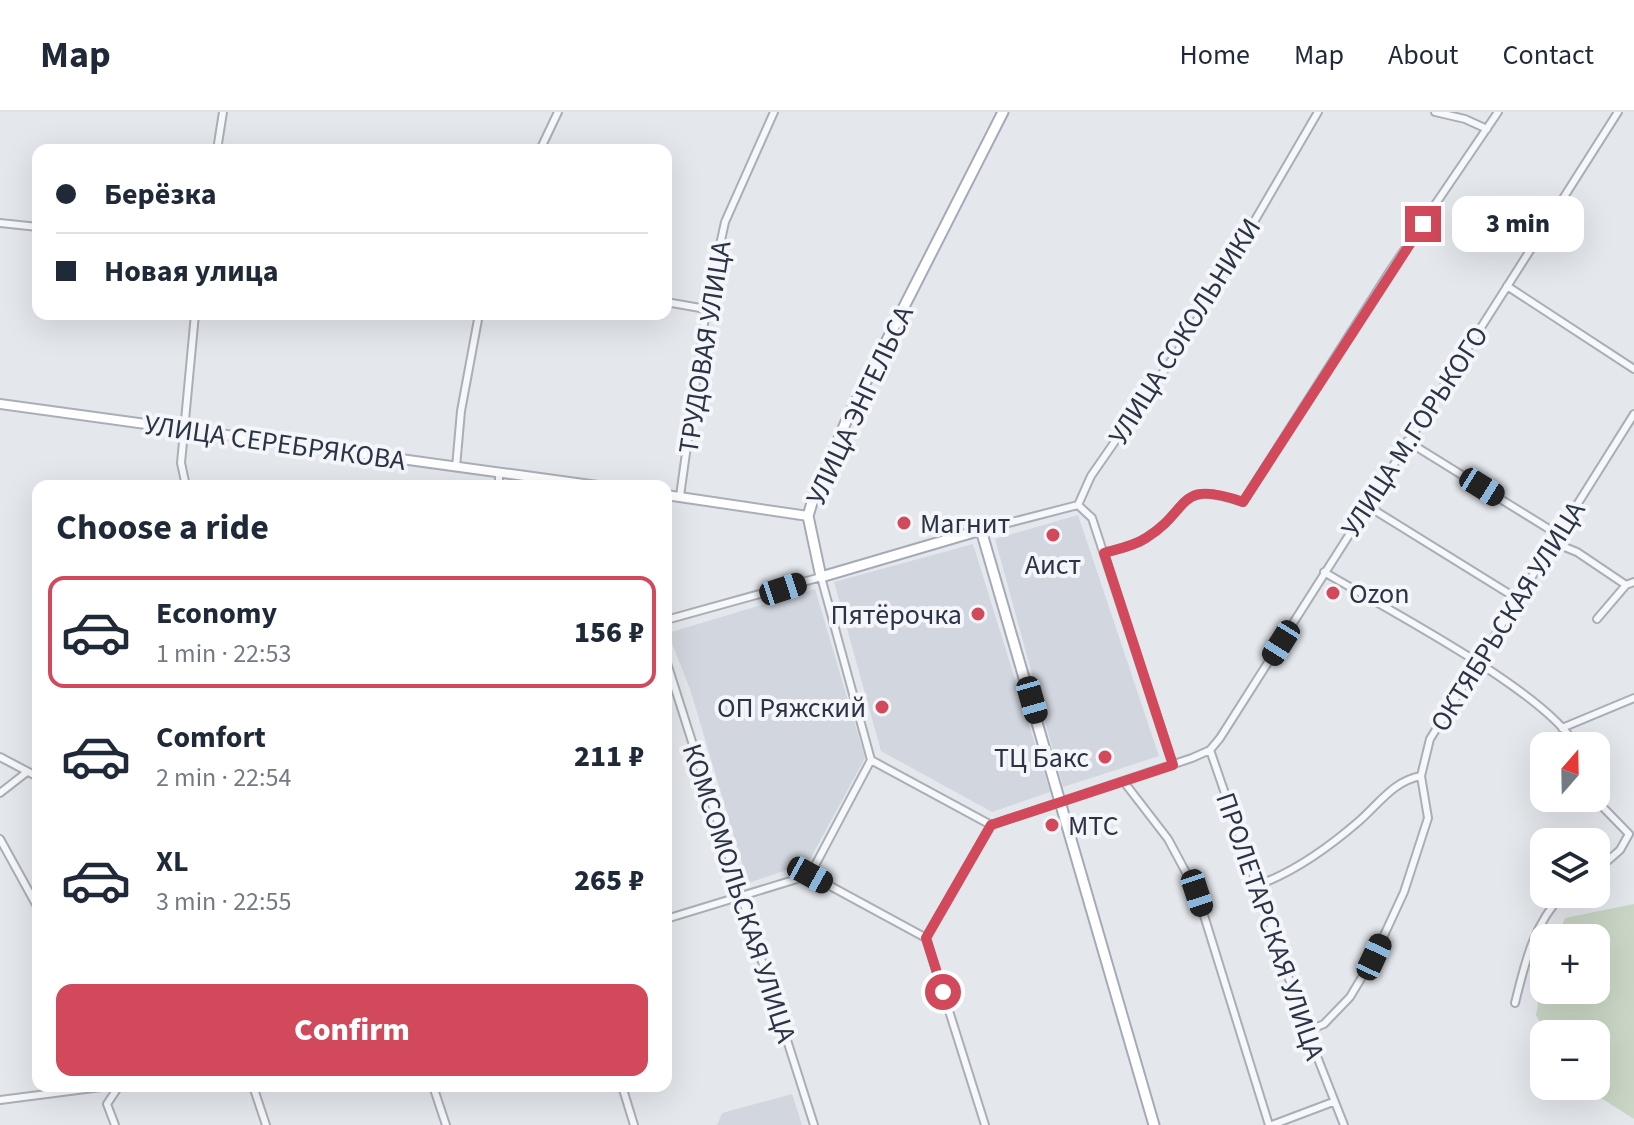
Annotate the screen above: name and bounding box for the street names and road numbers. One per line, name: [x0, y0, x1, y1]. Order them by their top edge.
street label: УЛИЦА СОКОЛЬНИКИ: [1099, 210, 1271, 453]
street label: ТРУДОВАЯ УЛИЦА: [668, 237, 742, 456]
street label: УЛИЦА ЭНГЕЛЬСА: [796, 299, 924, 512]
street label: УЛИЦА М.ГОРЬКОГО: [1331, 318, 1498, 545]
street label: УЛИЦА СЕРЕБРЯКОВА: [142, 405, 409, 481]
street label: ОКТЯБРЬСКАЯ УЛИЦА: [1421, 493, 1595, 740]
street label: КОМСОМОЛЬСКАЯ УЛИЦА: [672, 739, 807, 1049]
street label: ПРОЛЕТАРСКАЯ УЛИЦА: [1205, 787, 1335, 1066]

